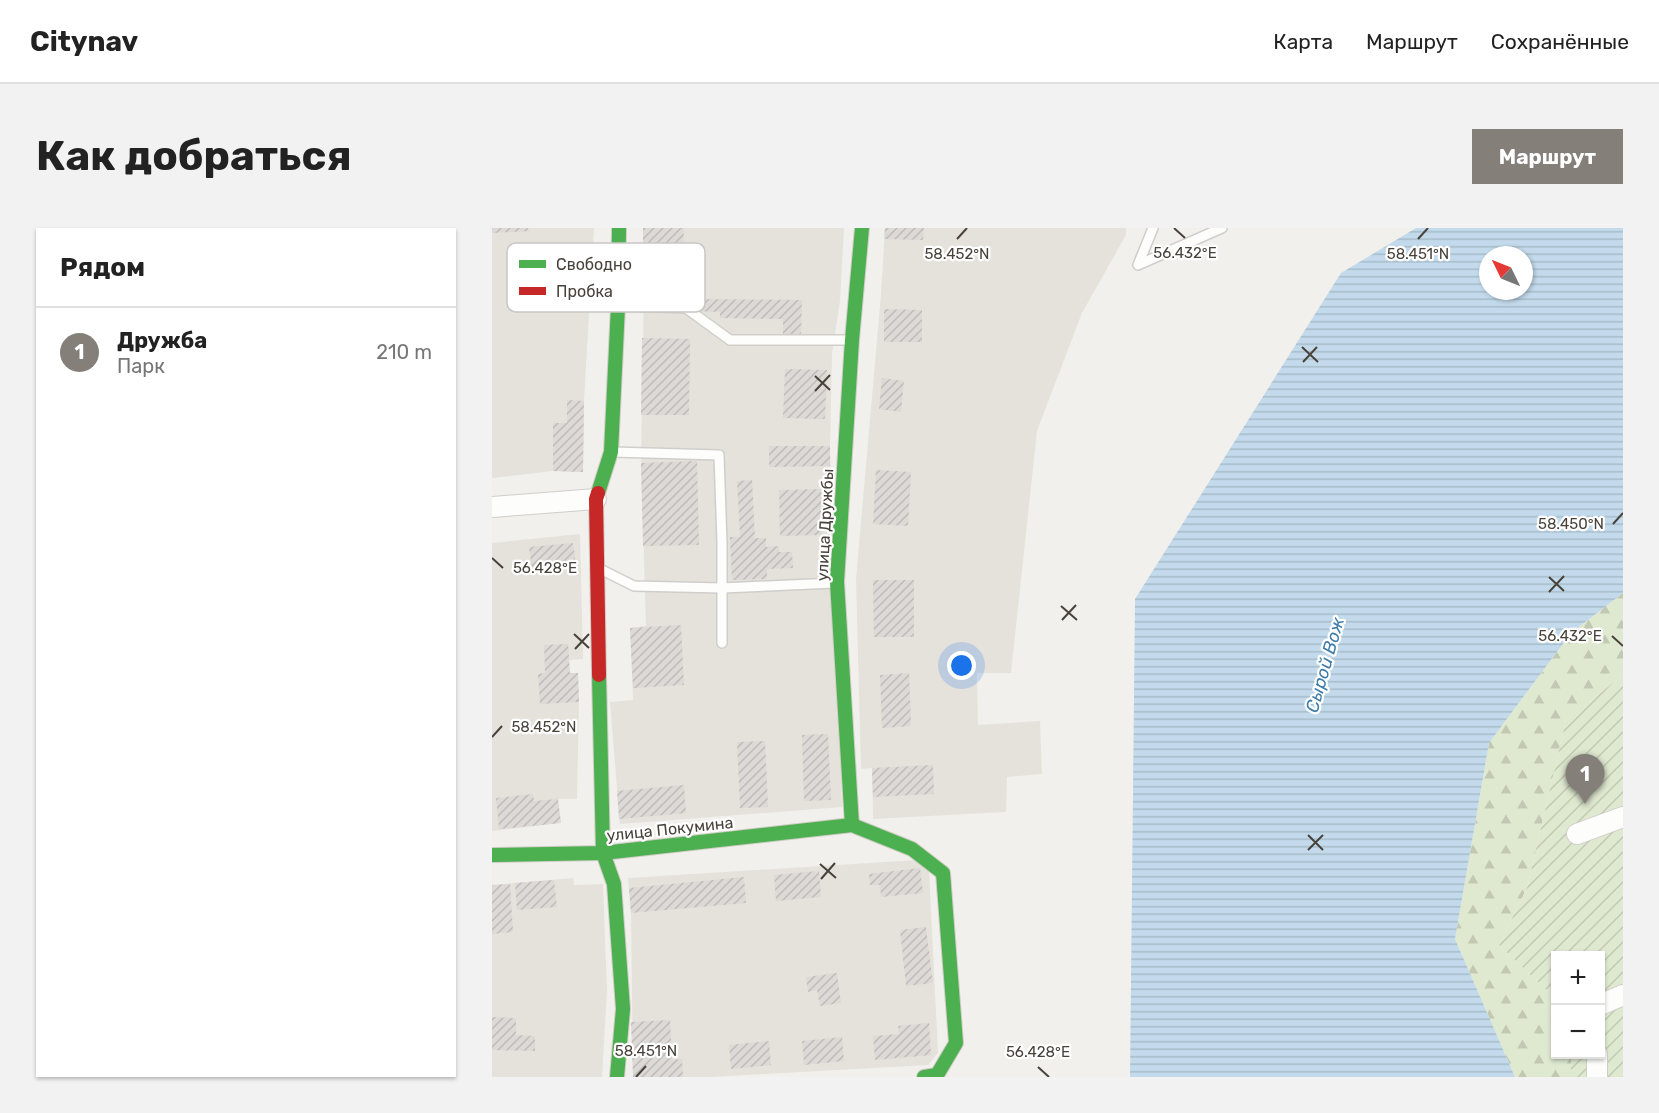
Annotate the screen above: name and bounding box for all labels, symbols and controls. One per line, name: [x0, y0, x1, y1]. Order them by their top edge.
text: Citynav: [30, 25, 138, 58]
text: Карта: [1273, 29, 1333, 54]
text: Маршрут: [1366, 29, 1458, 54]
text: Сохранённые: [1491, 29, 1629, 54]
button: Маршрут: [1472, 129, 1623, 184]
text: Как добраться: [36, 131, 352, 181]
legend: [507, 243, 705, 312]
text: 56.432°E: [1153, 244, 1217, 262]
text: 58.452°N: [924, 245, 990, 263]
text: 58.451°N: [1387, 245, 1449, 263]
north arrow: [1479, 246, 1533, 300]
text: Рядом: [60, 252, 145, 283]
text: Свободно: [556, 255, 632, 274]
text: Пробка: [556, 282, 613, 301]
text: Дружба: [117, 327, 207, 354]
text: 1: [75, 340, 84, 364]
text: 210 m: [376, 340, 432, 364]
text: Парк: [117, 354, 165, 378]
street label: улица Дружбы: [813, 468, 837, 582]
text: 58.450°N: [1538, 515, 1604, 533]
text: 56.428°E: [513, 559, 577, 577]
water label: Сырой Вож: [1301, 614, 1349, 715]
text: 56.432°E: [1538, 627, 1602, 645]
your location: [947, 651, 976, 680]
text: 58.452°N: [511, 718, 577, 736]
pin: 1: [1566, 754, 1604, 804]
street label: улица Покумина: [606, 813, 734, 845]
map controls: [1551, 951, 1605, 1059]
button: +: [1551, 951, 1605, 1005]
button: −: [1551, 1005, 1605, 1059]
text: 58.451°N: [615, 1042, 677, 1060]
text: 56.428°E: [1006, 1043, 1070, 1061]

